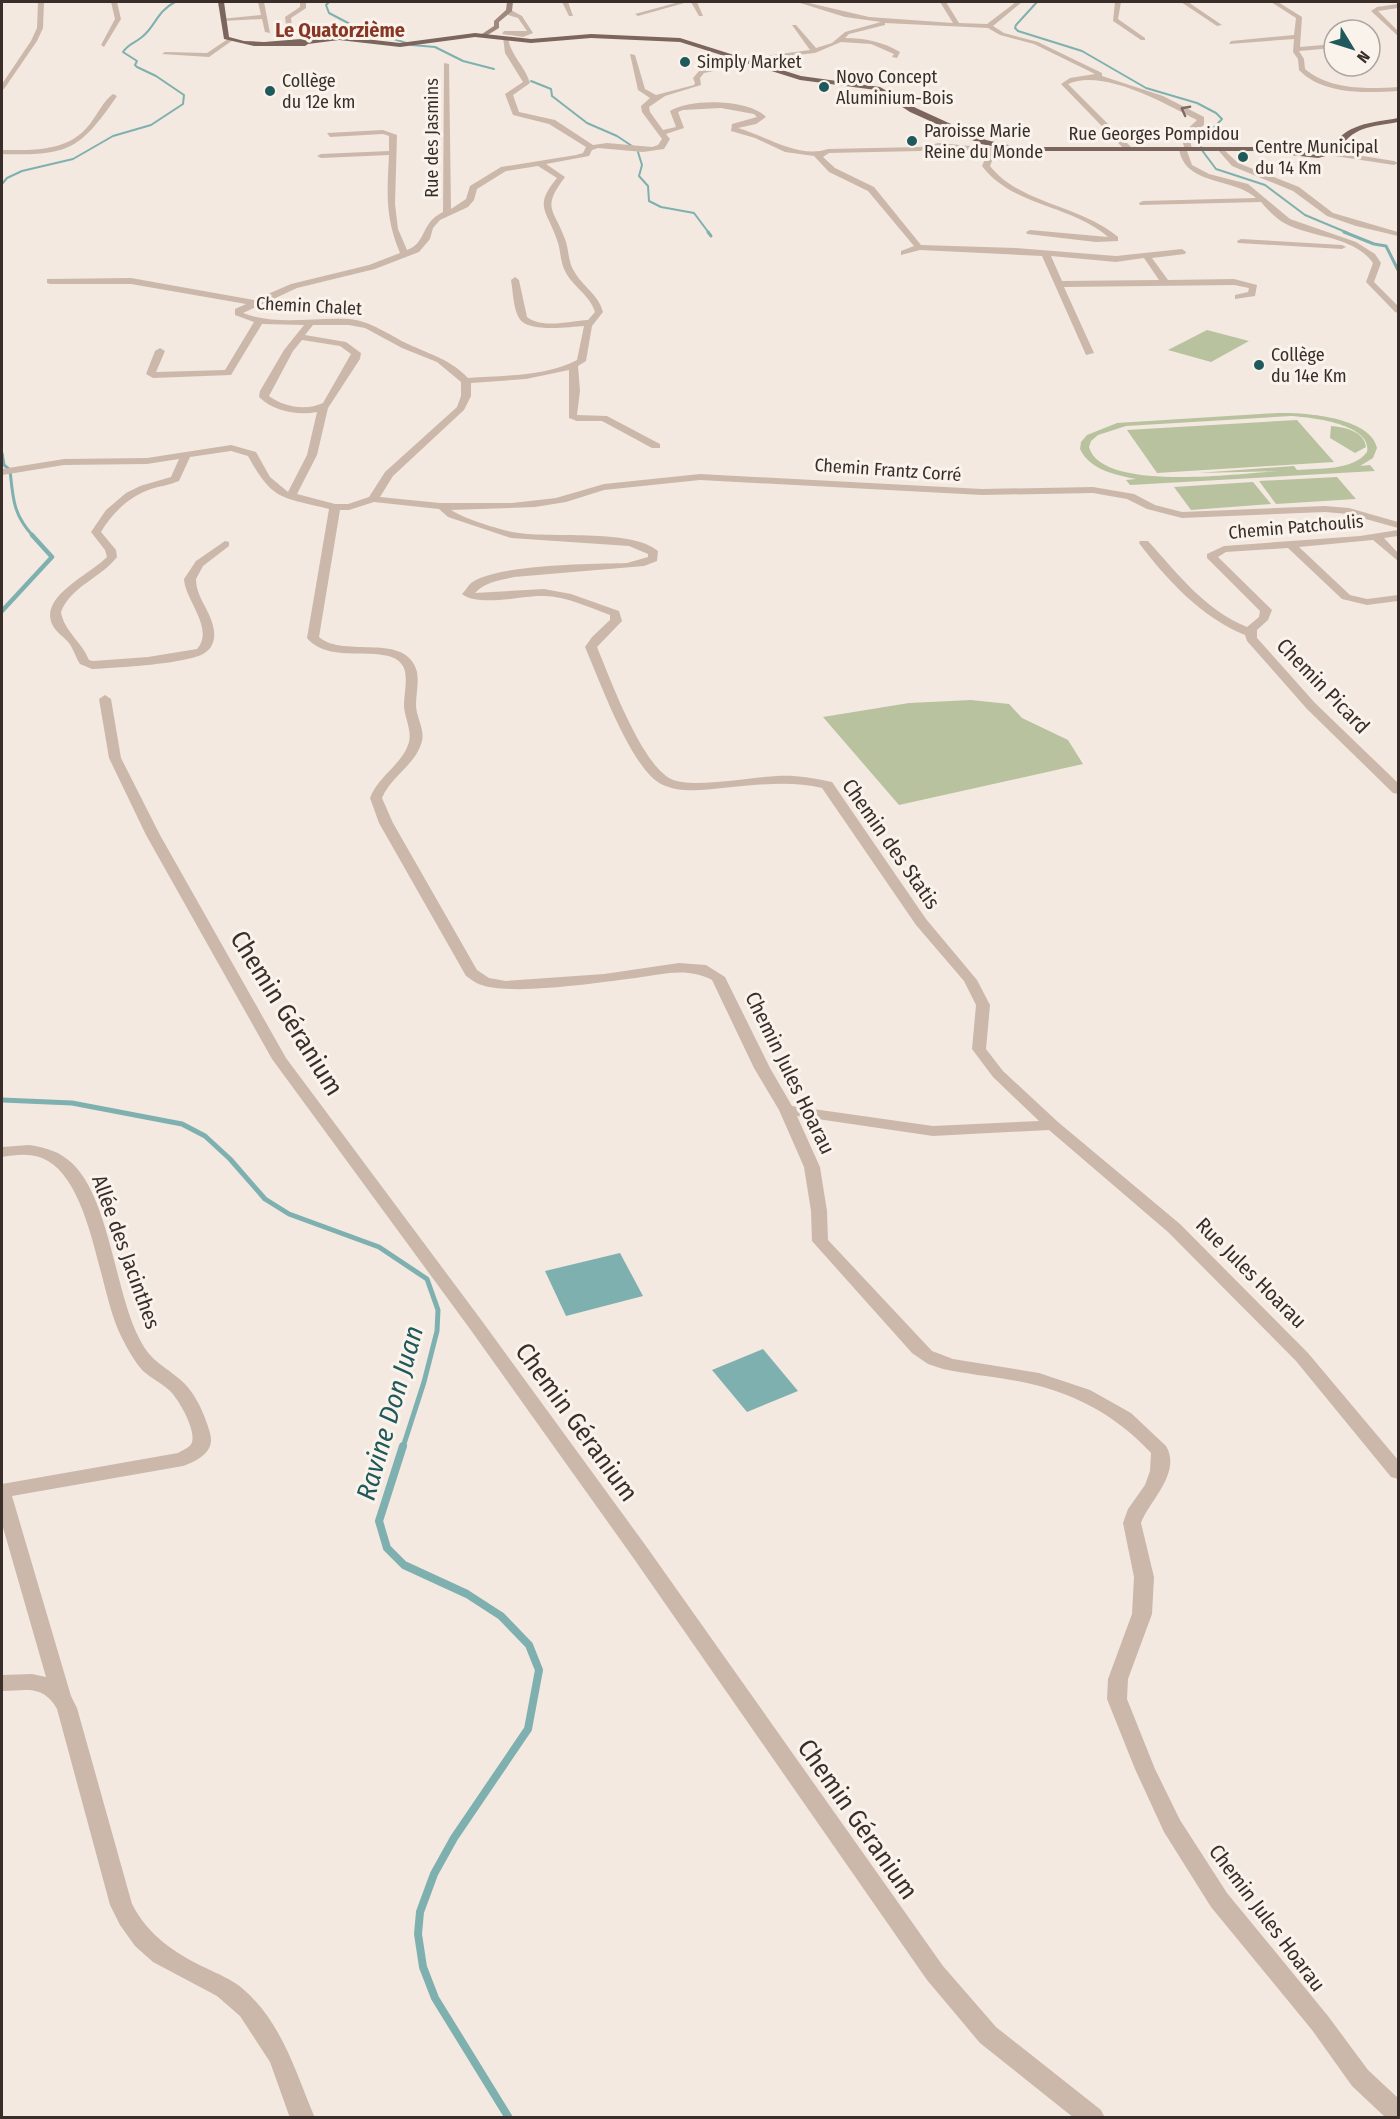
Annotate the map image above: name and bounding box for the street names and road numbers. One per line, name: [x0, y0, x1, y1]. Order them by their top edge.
street label: Rue des Jasmins: [421, 78, 443, 198]
street label: Rue Georges Pompidou: [1069, 123, 1239, 145]
street label: Chemin Chalet: [256, 292, 363, 320]
street label: Chemin Frantz Corré: [814, 454, 962, 486]
street label: Chemin Patchoulis: [1228, 510, 1365, 544]
street label: Chemin Picard: [1271, 633, 1375, 739]
street label: Chemin des Statis: [836, 774, 946, 914]
street label: Chemin Géranium: [223, 925, 350, 1101]
street label: Chemin Jules Hoarau: [739, 987, 841, 1159]
street label: Allée des Jacinthes: [86, 1171, 166, 1333]
street label: Rue Jules Hoarau: [1190, 1212, 1312, 1334]
street label: Chemin Géranium: [509, 1337, 645, 1508]
street label: Chemin Géranium: [791, 1733, 924, 1905]
street label: Chemin Jules Hoarau: [1203, 1839, 1331, 1997]

